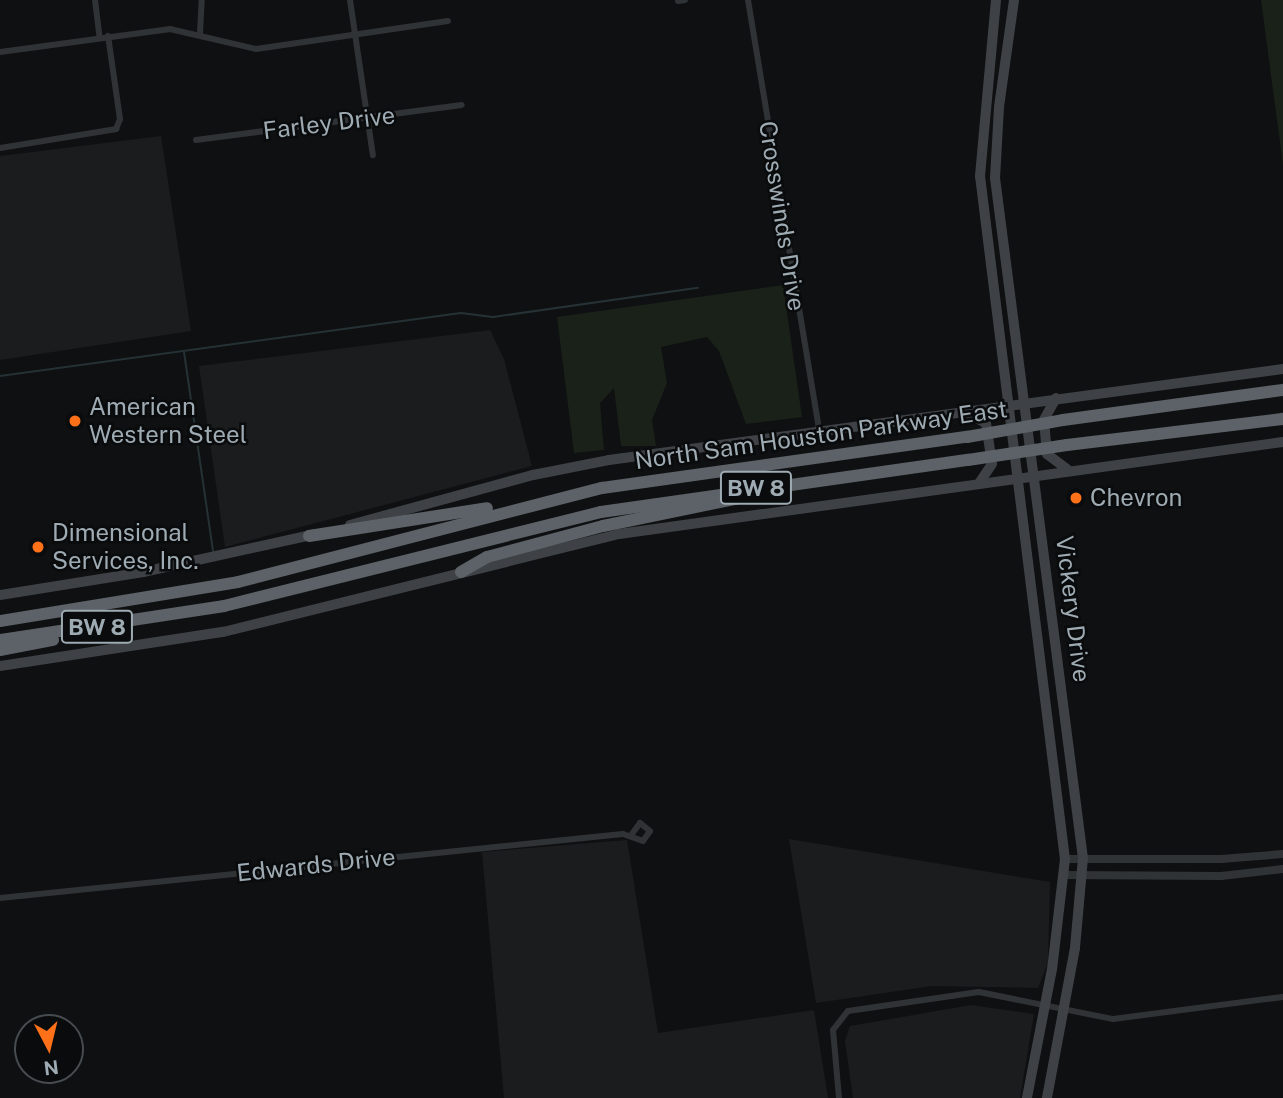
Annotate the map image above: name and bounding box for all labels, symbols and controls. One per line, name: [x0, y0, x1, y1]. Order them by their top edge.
street label: Farley Drive: [261, 101, 397, 145]
street label: Crosswinds Drive: [753, 119, 811, 313]
place label: American Western Steel: [89, 393, 247, 449]
street label: North Sam Houston Parkway East: [633, 395, 1009, 475]
marker: American Western Steel: [67, 413, 83, 429]
road number: BW 8: [719, 468, 793, 508]
place label: Chevron: [1090, 484, 1182, 512]
marker: Chevron: [1068, 490, 1084, 506]
place label: Dimensional Services, Inc.: [52, 519, 199, 575]
street label: Vickery Drive: [1050, 534, 1096, 684]
marker: Dimensional Services, Inc.: [30, 539, 46, 555]
road number: BW 8: [60, 608, 134, 646]
street label: Edwards Drive: [235, 842, 397, 888]
north arrow: [14, 1014, 84, 1084]
text: N: [43, 1056, 60, 1080]

